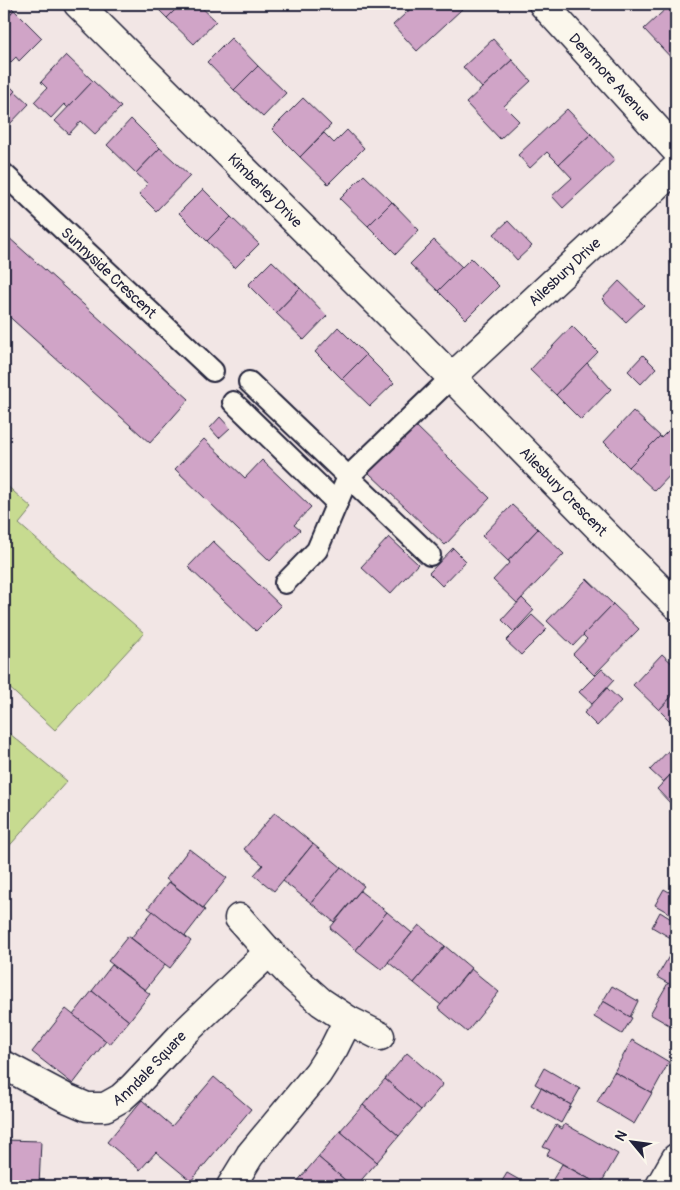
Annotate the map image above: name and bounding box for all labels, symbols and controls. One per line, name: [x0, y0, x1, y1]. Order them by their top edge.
street label: Deramore Avenue: [564, 30, 655, 126]
street label: Kimberley Drive: [223, 150, 306, 232]
street label: Sunnyside Crescent: [57, 224, 161, 323]
street label: Ailesbury Drive: [525, 234, 606, 311]
street label: Ailesbury Crescent: [515, 443, 612, 541]
street label: Anndale Square: [109, 1027, 191, 1111]
north arrow: [608, 1118, 658, 1168]
text: N: [611, 1128, 631, 1144]

